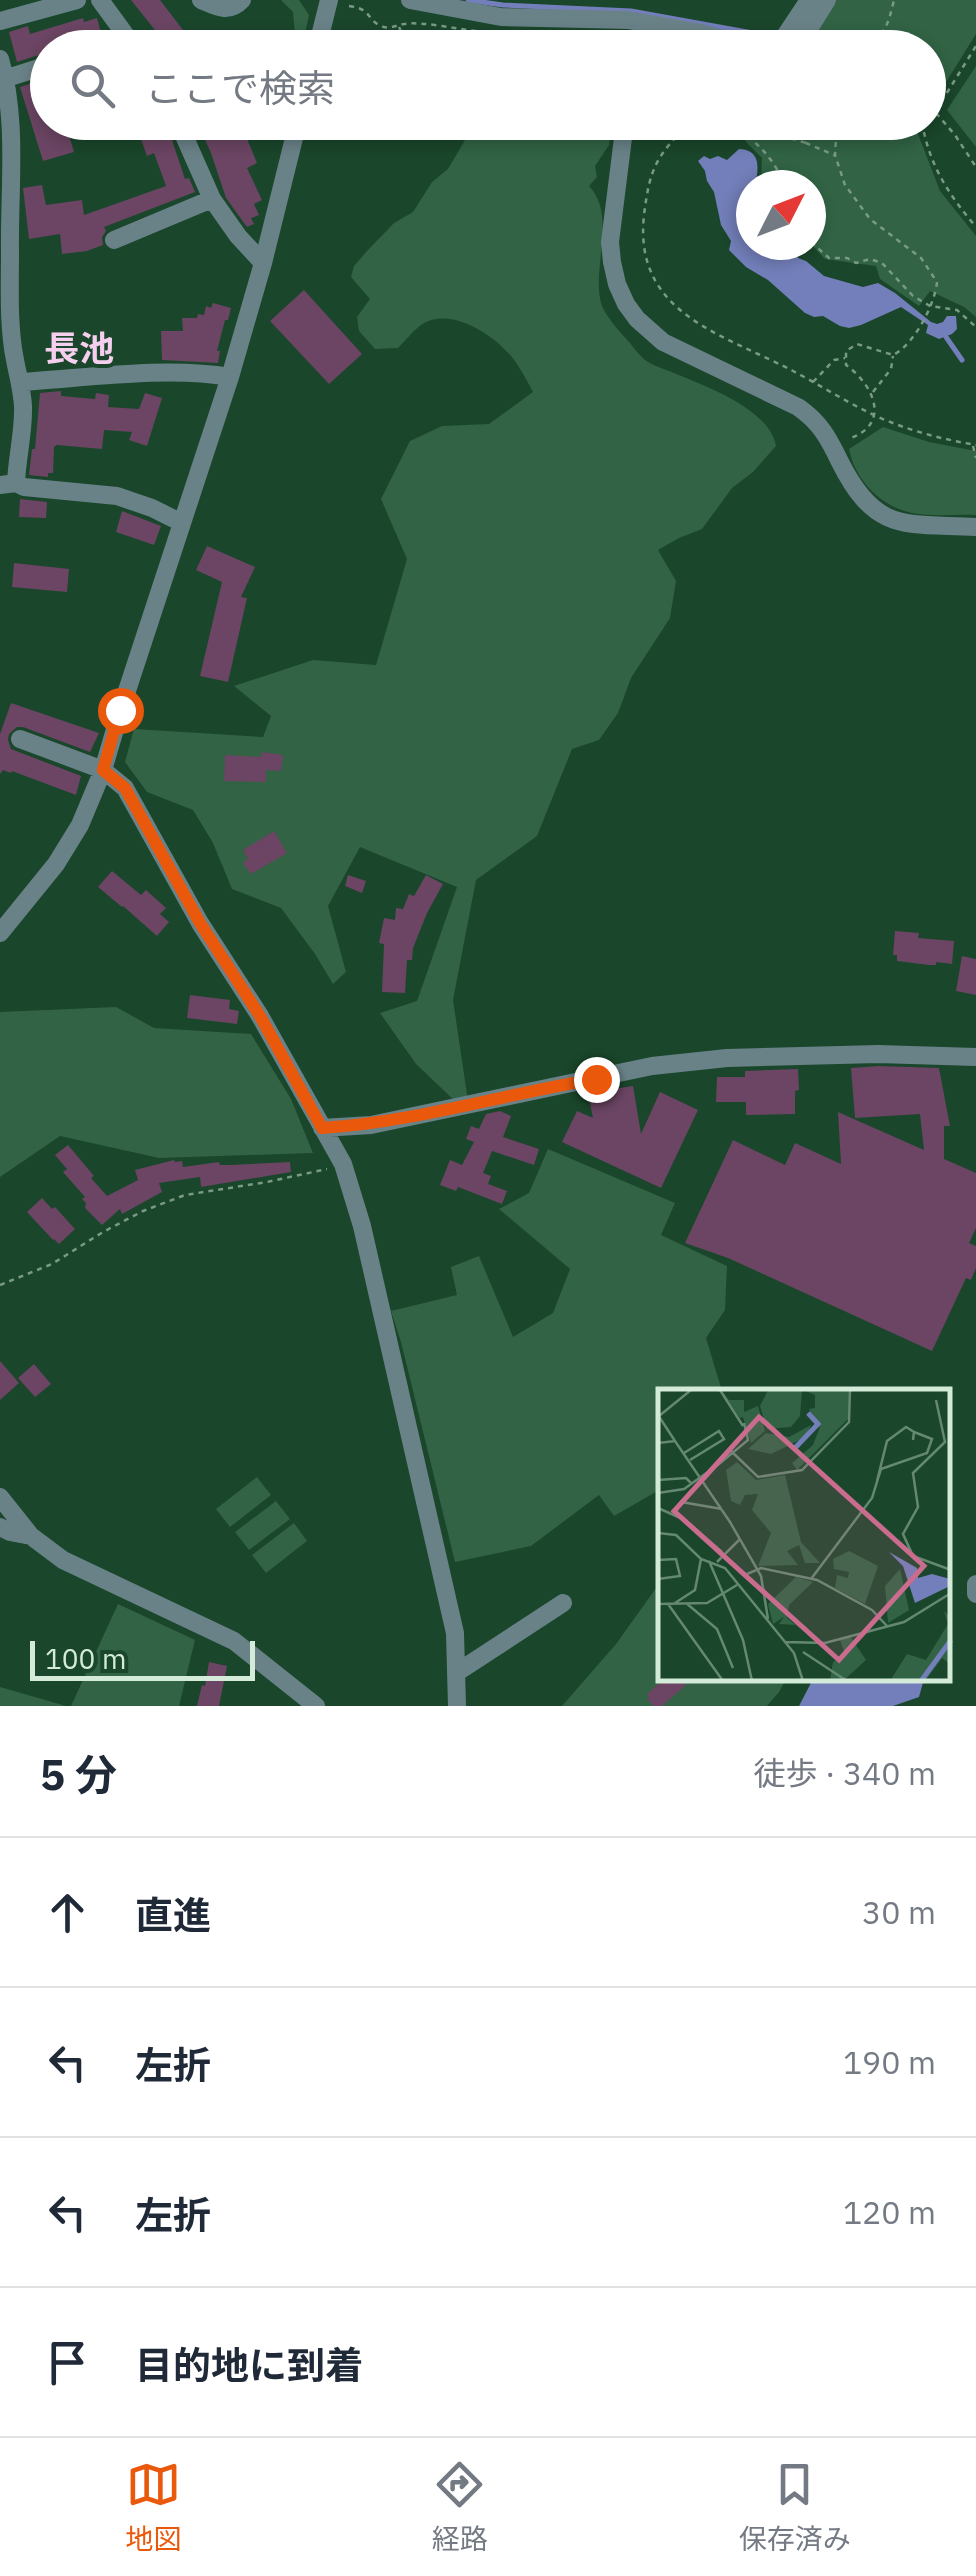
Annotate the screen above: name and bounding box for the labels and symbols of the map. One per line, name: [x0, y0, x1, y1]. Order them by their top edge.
north arrow: [736, 170, 826, 260]
district label: 長池: [44, 325, 114, 371]
route start: [98, 688, 144, 734]
route end: [574, 1057, 620, 1103]
inset map: [658, 1389, 951, 1681]
scale bar: [30, 1636, 255, 1681]

